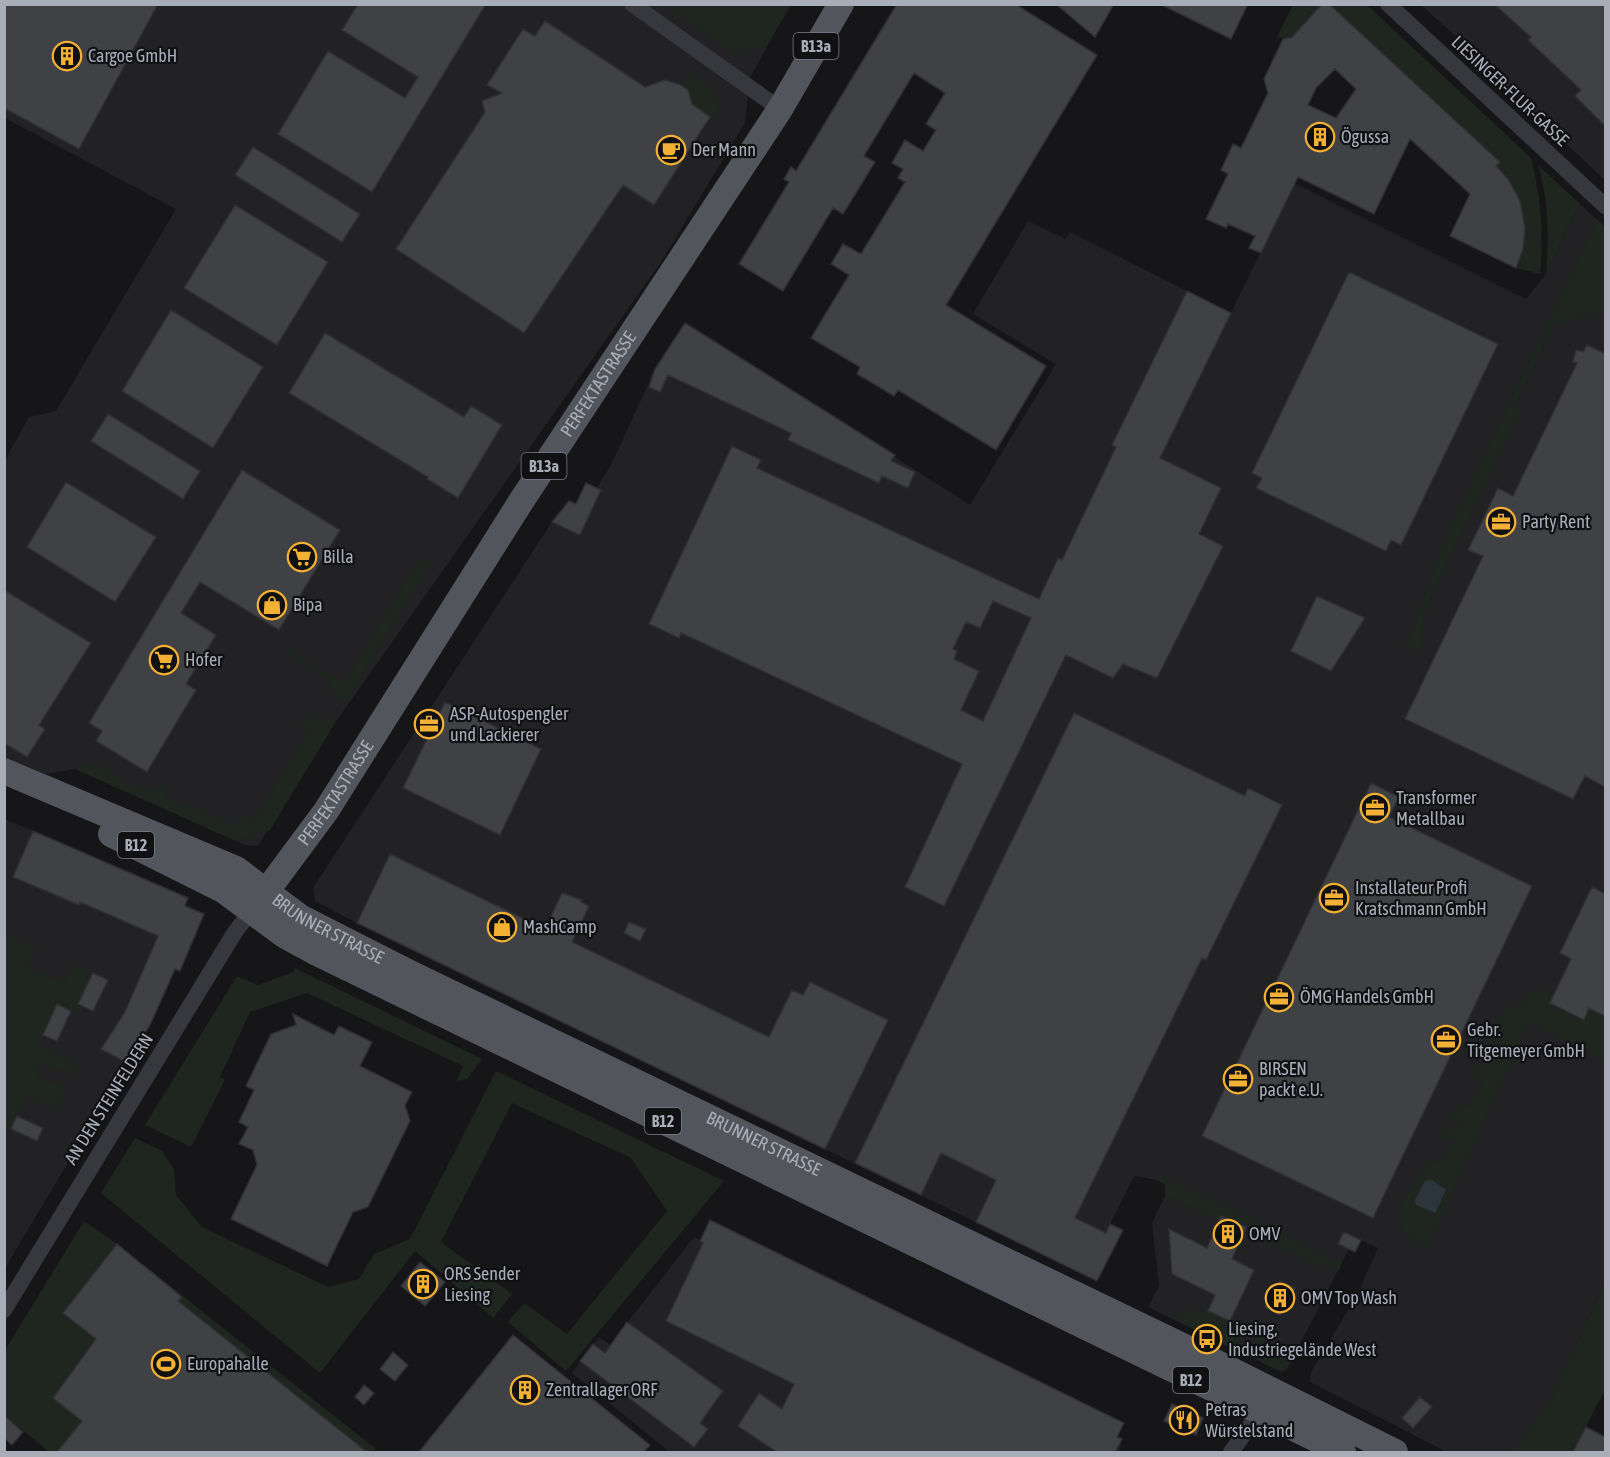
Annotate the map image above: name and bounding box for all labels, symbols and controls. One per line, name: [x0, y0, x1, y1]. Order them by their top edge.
street label: LIESINGER-FLUR-GASSE: [1448, 31, 1573, 150]
road number: B13a: [794, 33, 838, 59]
building icon: Cargoe GmbH: [51, 40, 83, 72]
place label: Cargoe GmbH: [88, 45, 177, 66]
building icon: Ögussa: [1304, 121, 1336, 153]
place label: Ögussa: [1341, 126, 1389, 147]
cafe icon: Der Mann: [655, 134, 687, 166]
place label: Der Mann: [692, 139, 756, 160]
street label: PERFEKTASTRASSE: [556, 327, 640, 440]
road number: B13a: [522, 453, 566, 479]
office icon: Party Rent: [1485, 506, 1517, 538]
place label: Party Rent: [1522, 511, 1590, 532]
supermarket icon: Billa: [286, 541, 318, 573]
place label: Billa: [323, 546, 354, 567]
shop icon: Bipa: [256, 589, 288, 621]
place label: Bipa: [293, 594, 323, 615]
supermarket icon: Hofer: [148, 644, 180, 676]
place label: Hofer: [185, 649, 223, 670]
place label: ASP-Autospengler und Lackierer: [450, 703, 569, 745]
office icon: ASP-Autospengler und Lackierer: [413, 708, 445, 740]
street label: PERFEKTASTRASSE: [293, 736, 378, 849]
place label: Transformer Metallbau: [1396, 787, 1477, 829]
office icon: Transformer Metallbau: [1359, 792, 1391, 824]
road number: B12: [118, 832, 154, 858]
place label: Installateur Profi Kratschmann GmbH: [1355, 877, 1487, 919]
office icon: Installateur Profi Kratschmann GmbH: [1318, 882, 1350, 914]
street label: BRUNNER STRASSE: [268, 889, 388, 968]
shop icon: MashCamp: [486, 911, 518, 943]
place label: MashCamp: [523, 916, 596, 937]
office icon: ÖMG Handels GmbH: [1263, 981, 1295, 1013]
place label: ÖMG Handels GmbH: [1300, 986, 1434, 1007]
place label: Gebr. Titgemeyer GmbH: [1467, 1019, 1585, 1061]
office icon: Gebr. Titgemeyer GmbH: [1430, 1024, 1462, 1056]
street label: AN DEN STEINFELDERN: [60, 1029, 157, 1168]
place label: BIRSEN packt e.U.: [1259, 1058, 1323, 1100]
office icon: BIRSEN packt e.U.: [1222, 1063, 1254, 1095]
street label: BRUNNER STRASSE: [703, 1107, 825, 1180]
road number: B12: [645, 1108, 681, 1134]
building icon: OMV: [1212, 1218, 1244, 1250]
place label: OMV: [1249, 1223, 1281, 1244]
place label: ORS Sender Liesing: [444, 1263, 521, 1305]
building icon: ORS Sender Liesing: [407, 1268, 439, 1300]
building icon: OMV Top Wash: [1264, 1282, 1296, 1314]
place label: OMV Top Wash: [1301, 1287, 1397, 1308]
place label: Liesing, Industriegelände West: [1228, 1318, 1377, 1360]
bus stop icon: Liesing, Industriegelände West: [1191, 1323, 1223, 1355]
sports icon: Europahalle: [150, 1348, 182, 1380]
place label: Europahalle: [187, 1353, 269, 1374]
road number: B12: [1173, 1367, 1209, 1393]
building icon: Zentrallager ORF: [509, 1374, 541, 1406]
place label: Zentrallager ORF: [546, 1379, 658, 1400]
place label: Petras Würstelstand: [1205, 1399, 1293, 1441]
restaurant icon: Petras Würstelstand: [1168, 1404, 1200, 1436]

